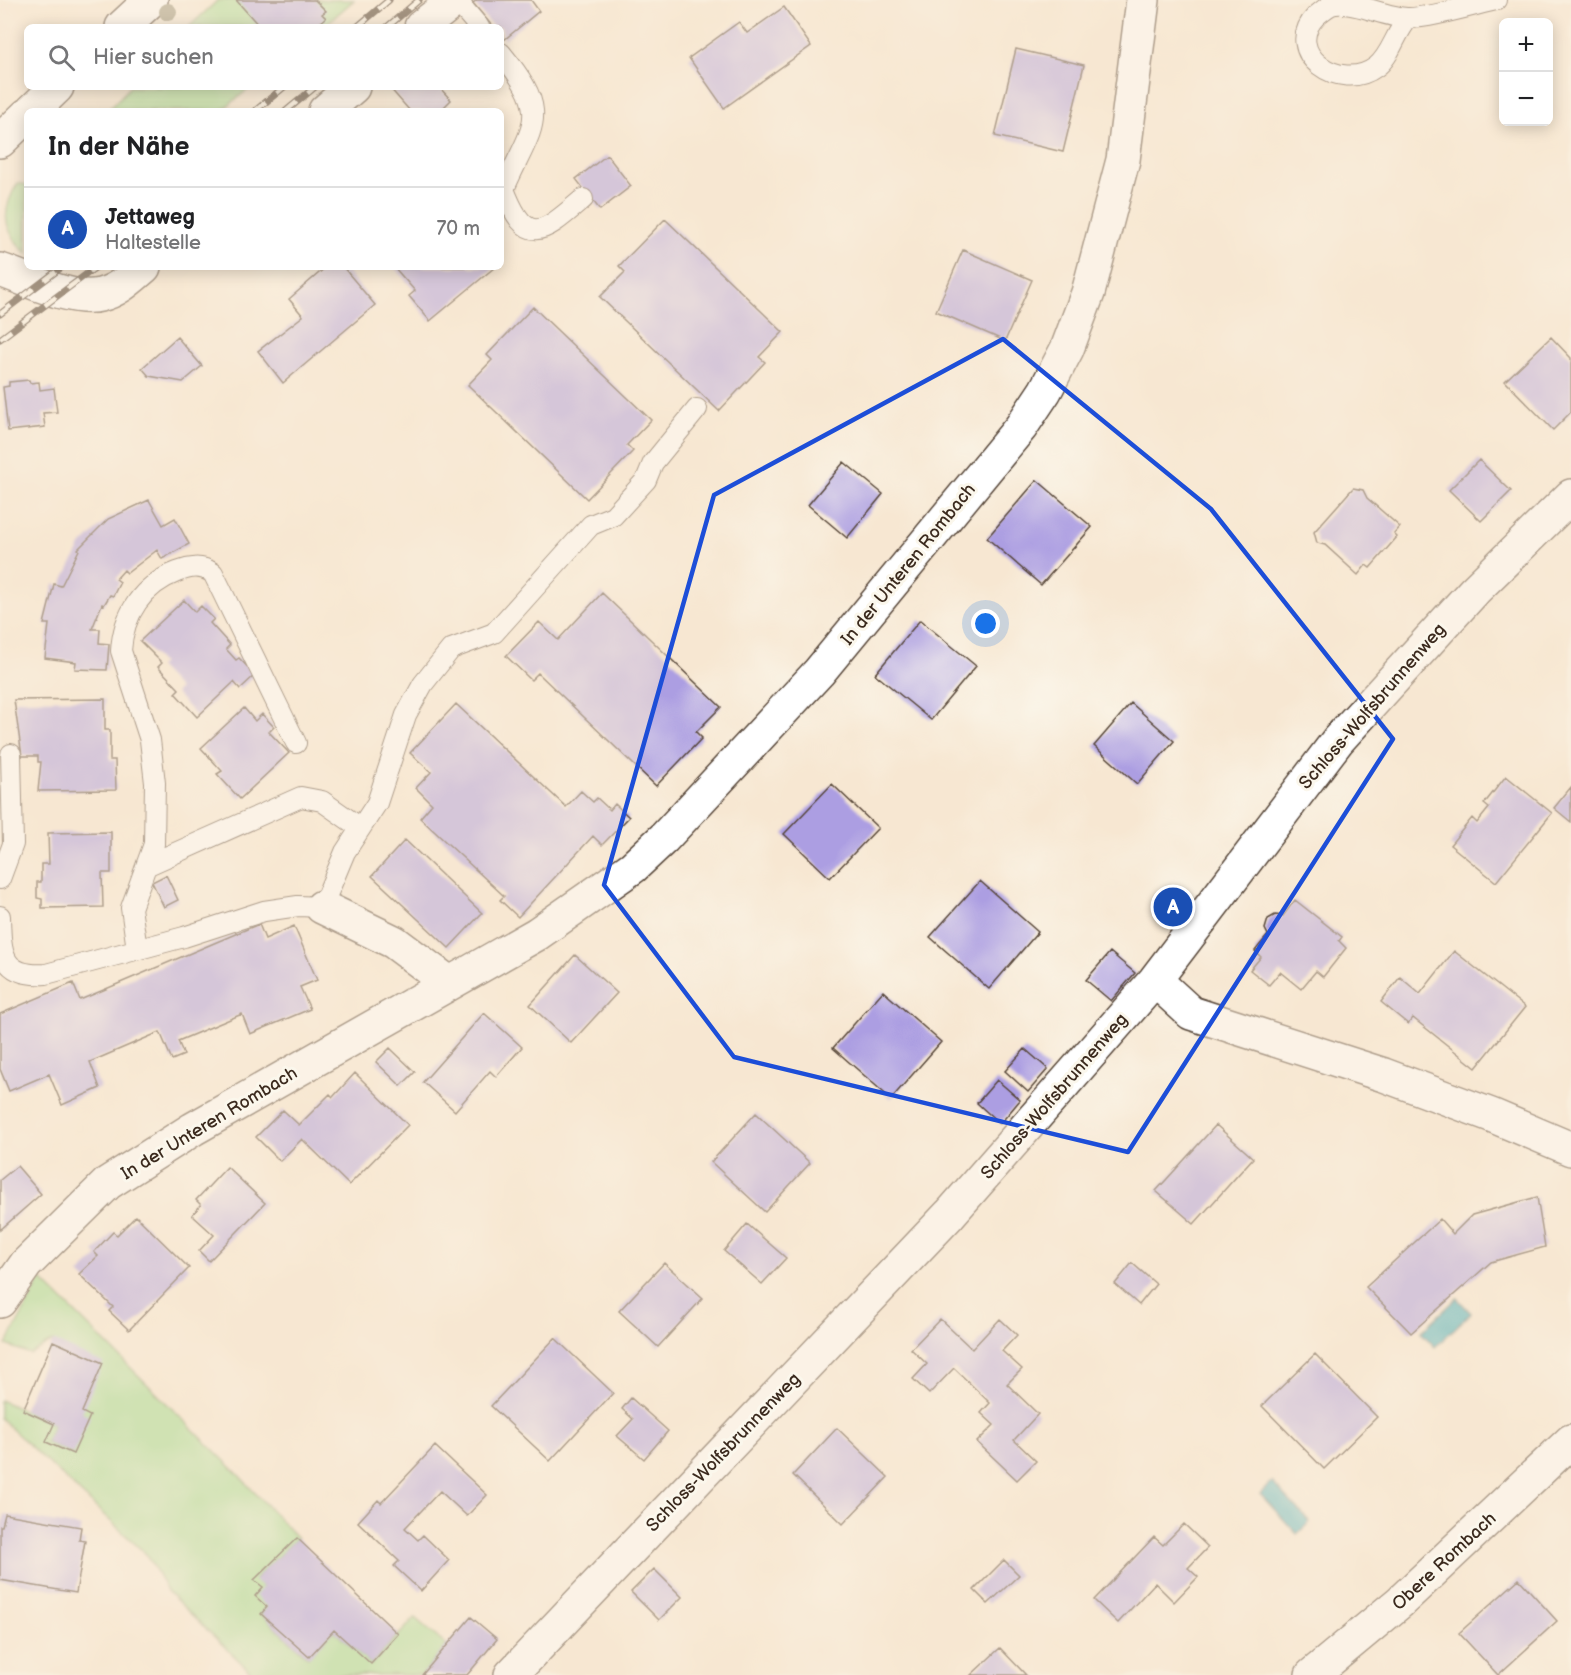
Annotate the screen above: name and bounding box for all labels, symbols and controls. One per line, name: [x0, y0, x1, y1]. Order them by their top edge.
map controls: [1499, 18, 1553, 126]
button: +: [1499, 18, 1553, 72]
search box: [24, 24, 504, 90]
icon: search: [45, 41, 78, 74]
text: Hier suchen: [93, 44, 214, 71]
button: −: [1499, 72, 1553, 126]
text: In der Nähe: [48, 132, 190, 163]
text: Jettaweg: [105, 204, 195, 231]
text: A: [61, 217, 74, 241]
text: 70 m: [436, 217, 480, 241]
text: Haltestelle: [105, 231, 201, 255]
street label: In der Unteren Rombach: [837, 479, 980, 649]
your location: [971, 609, 1000, 638]
street label: Schloss-Wolfsbrunnenweg: [1295, 619, 1450, 793]
pin: A: [1154, 884, 1192, 930]
street label: Schloss-Wolfsbrunnenweg: [977, 1009, 1132, 1183]
street label: In der Unteren Rombach: [117, 1062, 301, 1184]
street label: Schloss-Wolfsbrunnenweg: [642, 1369, 805, 1536]
street label: Obere Rombach: [1388, 1508, 1501, 1615]

